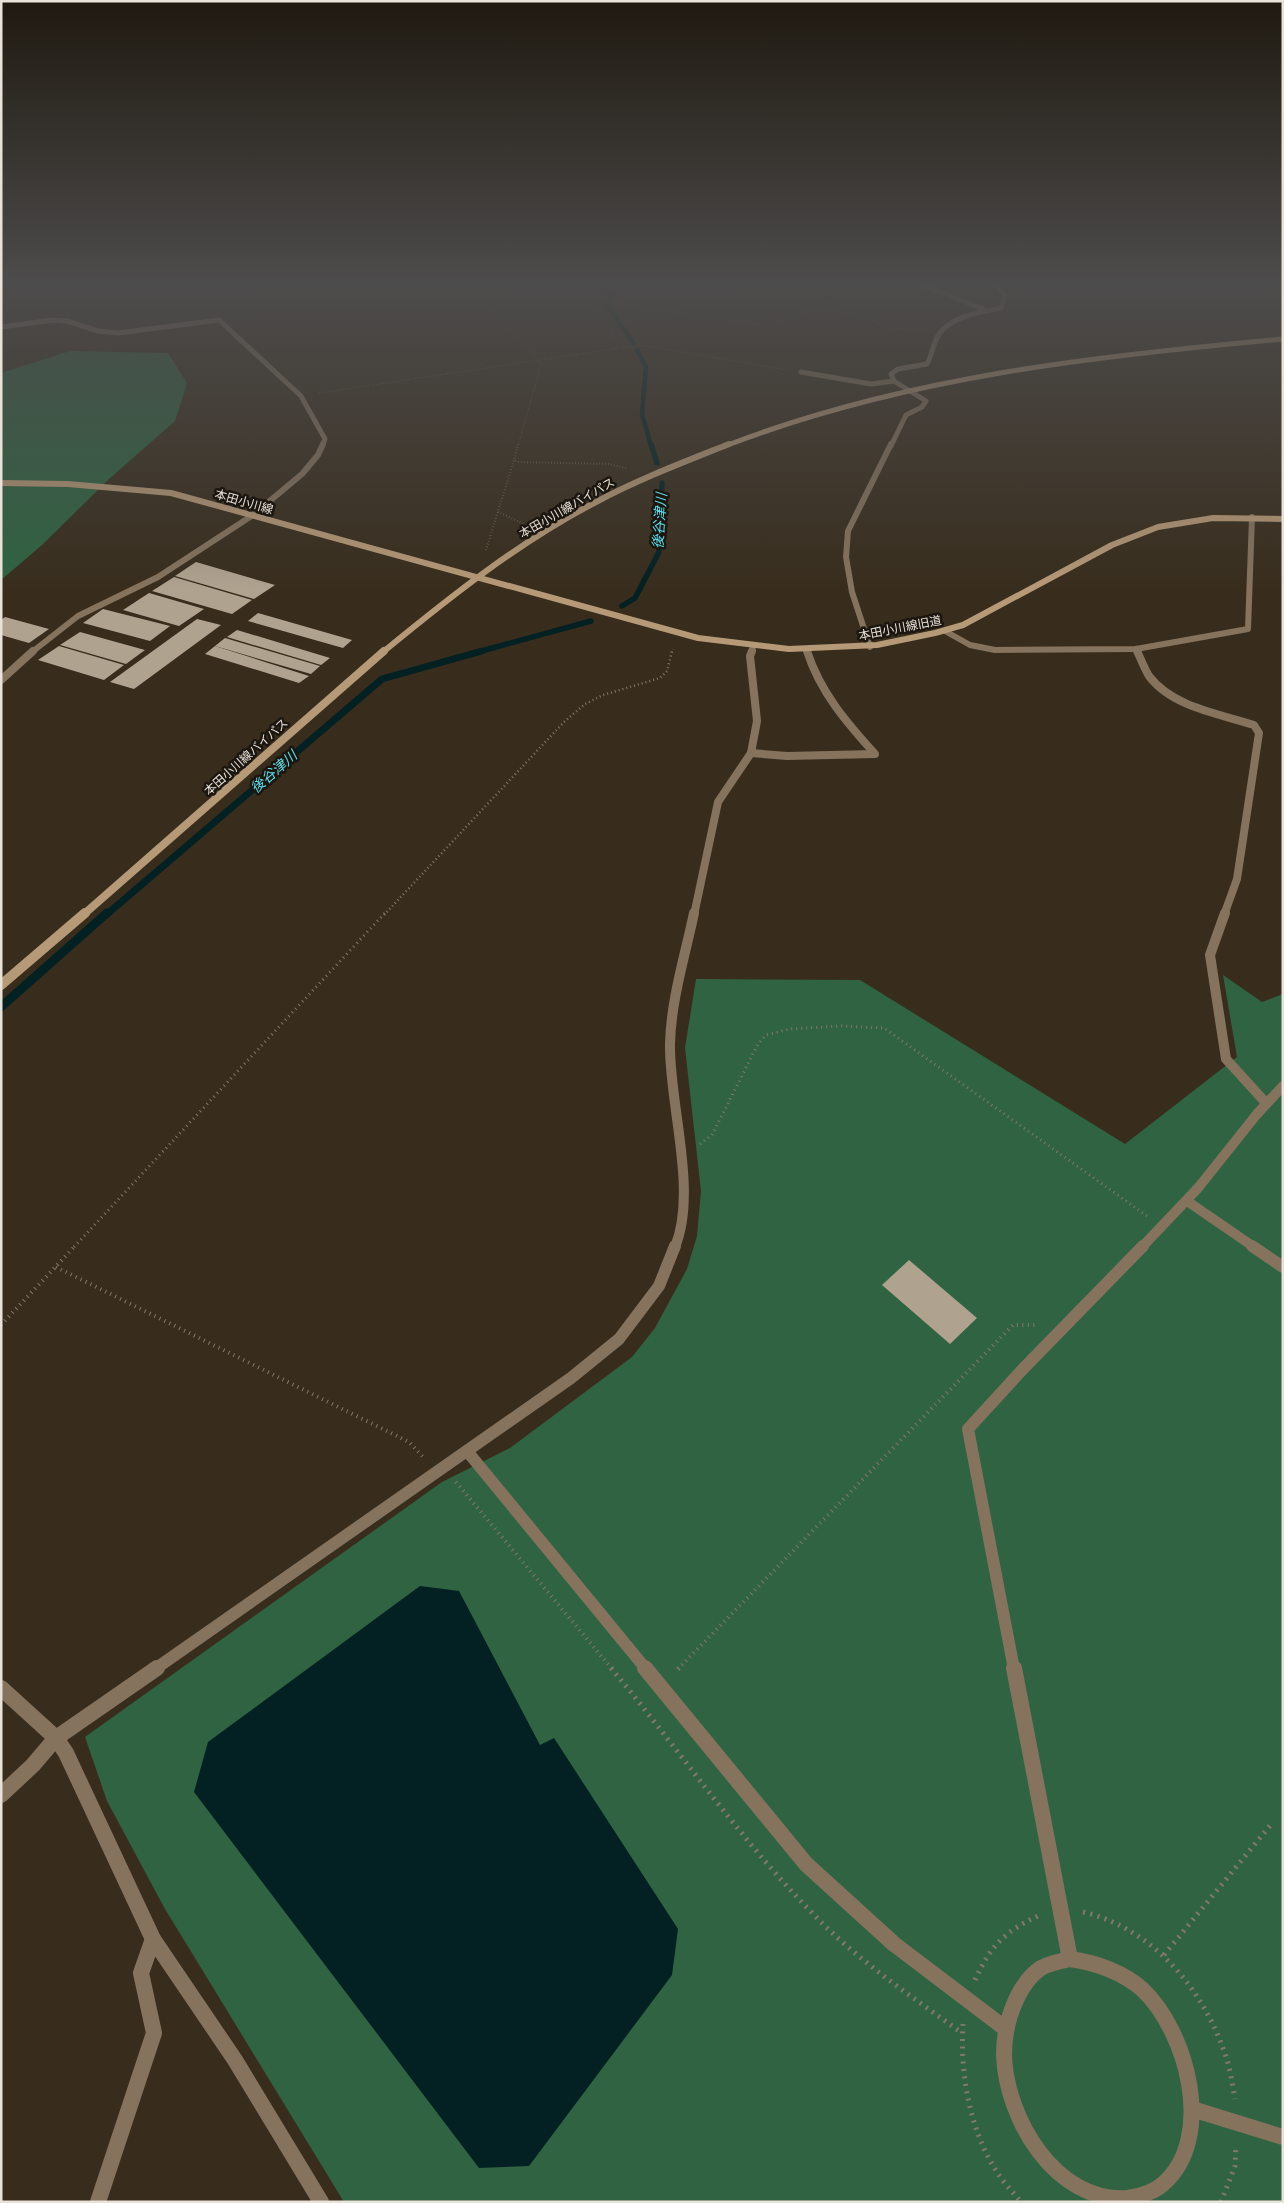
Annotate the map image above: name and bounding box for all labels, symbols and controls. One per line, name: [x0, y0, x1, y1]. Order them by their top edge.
street label: 本田小川線バイパス: [517, 475, 617, 541]
street label: 本田小川線: [213, 487, 275, 517]
water label: 後谷津川: [650, 490, 671, 550]
street label: 本田小川線旧道: [857, 613, 943, 643]
street label: 本田小川線バイパス: [201, 716, 291, 798]
water label: 後谷津川: [247, 746, 302, 797]

